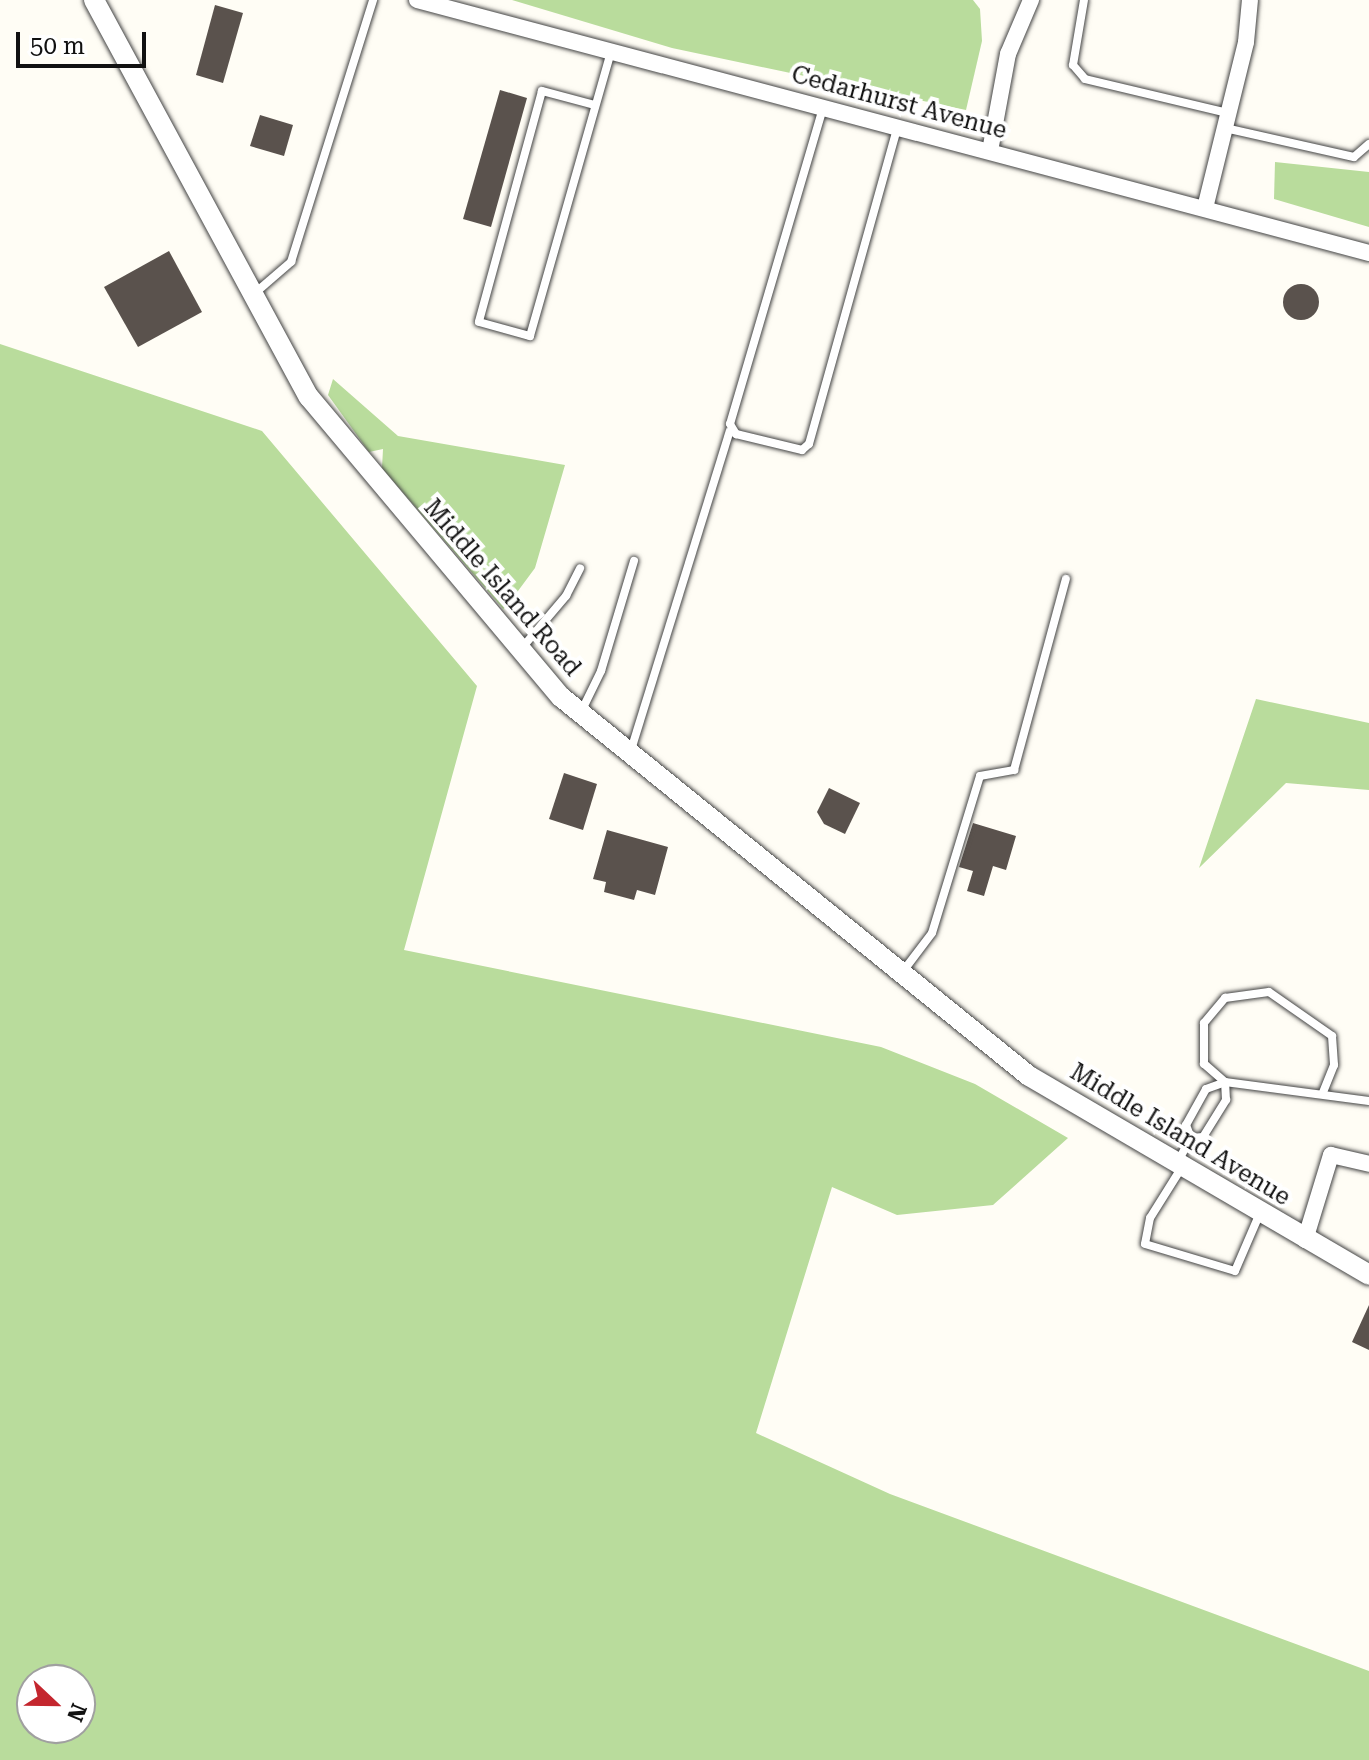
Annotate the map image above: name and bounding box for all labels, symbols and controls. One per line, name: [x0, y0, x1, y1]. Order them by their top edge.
scale bar: [20, 16, 150, 66]
text: 50 m: [30, 32, 85, 60]
street label: Cedarhurst Avenue: [788, 60, 1010, 146]
street label: Middle Island Road: [417, 494, 587, 682]
street label: Middle Island Avenue: [1065, 1058, 1295, 1212]
north arrow: [16, 1664, 96, 1744]
text: N: [62, 1700, 92, 1725]

